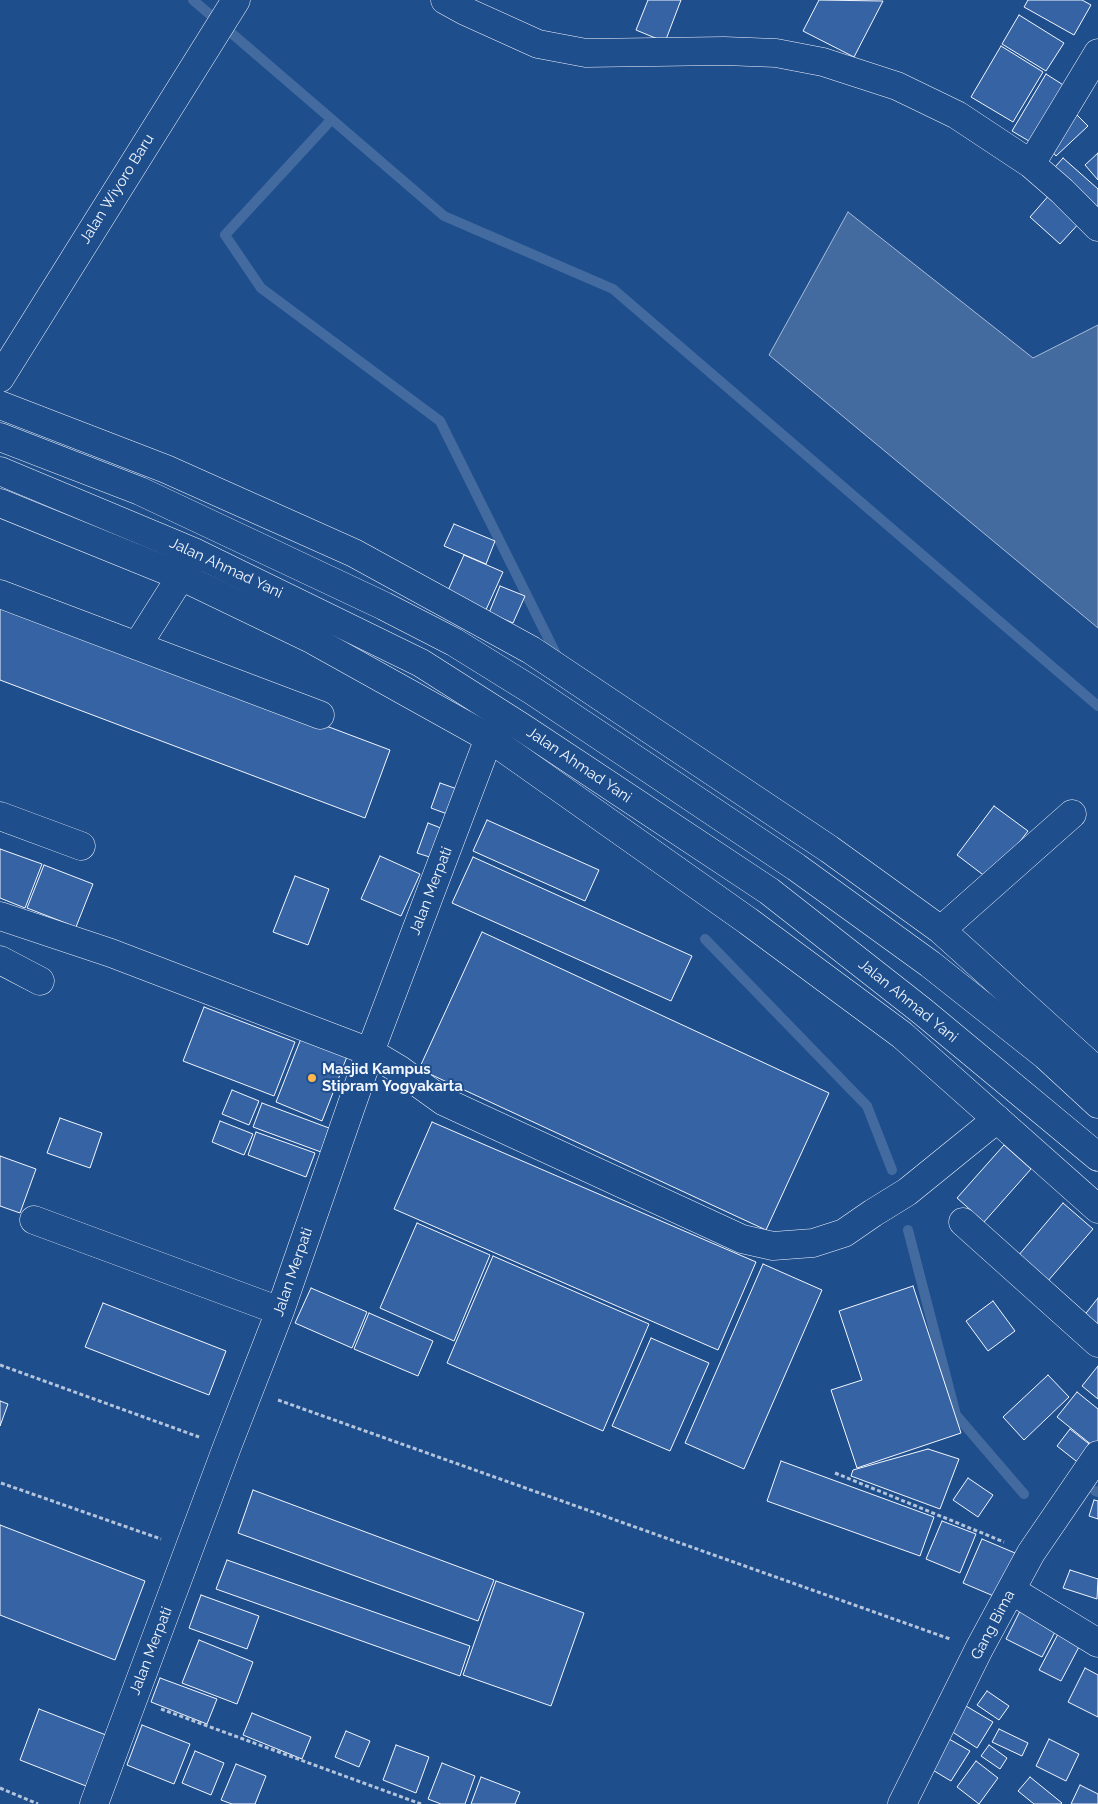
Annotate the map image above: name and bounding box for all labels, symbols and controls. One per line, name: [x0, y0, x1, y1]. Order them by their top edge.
street label: Jalan Wiyoro Baru: [76, 131, 158, 247]
street label: Jalan Ahmad Yani: [167, 534, 285, 602]
street label: Jalan Ahmad Yani: [523, 723, 635, 807]
street label: Jalan Merpati: [406, 844, 456, 938]
street label: Jalan Ahmad Yani: [855, 955, 961, 1047]
place label: Masjid Kampus Stipram Yogyakarta: [322, 1060, 463, 1095]
marker: Masjid Kampus Stipram Yogyakarta: [306, 1072, 318, 1084]
street label: Jalan Merpati: [269, 1225, 317, 1319]
street label: Gang Bima: [967, 1587, 1019, 1663]
street label: Jalan Merpati: [126, 1604, 176, 1698]

